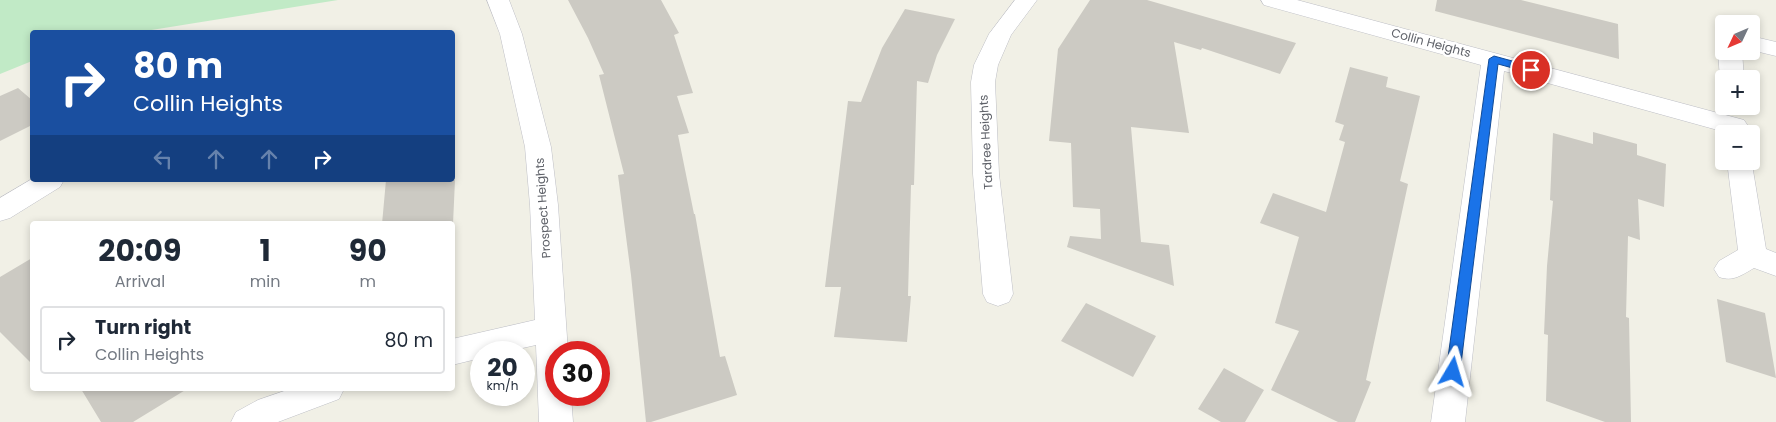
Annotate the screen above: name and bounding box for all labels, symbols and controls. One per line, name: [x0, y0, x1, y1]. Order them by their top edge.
north arrow: [1715, 15, 1760, 60]
map controls: [1715, 15, 1760, 170]
street label: Collin Heights: [1389, 24, 1473, 61]
text: 80 m: [133, 41, 223, 90]
pin: [1510, 49, 1552, 91]
icon: right: [50, 50, 115, 115]
icon: arrive: [1517, 56, 1545, 84]
button: +: [1715, 70, 1760, 115]
text: Collin Heights: [133, 88, 283, 119]
street label: Tardree Heights: [975, 94, 996, 190]
button: −: [1715, 125, 1760, 170]
icon: left: [149, 145, 177, 173]
icon: ahead: [202, 145, 230, 173]
icon: ahead: [255, 145, 283, 173]
icon: right: [308, 145, 336, 173]
street label: Prospect Heights: [531, 157, 554, 259]
text: 20:09: [98, 229, 182, 272]
text: 1: [259, 229, 271, 272]
text: 90: [349, 229, 387, 272]
text: Arrival: [115, 270, 165, 293]
text: min: [250, 270, 280, 293]
text: m: [359, 270, 376, 293]
text: Turn right: [95, 314, 191, 341]
icon: right: [52, 326, 80, 354]
text: 80 m: [384, 327, 433, 354]
speed limit sign: 30: [545, 341, 610, 406]
text: Collin Heights: [95, 343, 204, 366]
position arrow: [1426, 345, 1478, 397]
text: 20: [487, 350, 518, 385]
text: km/h: [487, 377, 518, 394]

